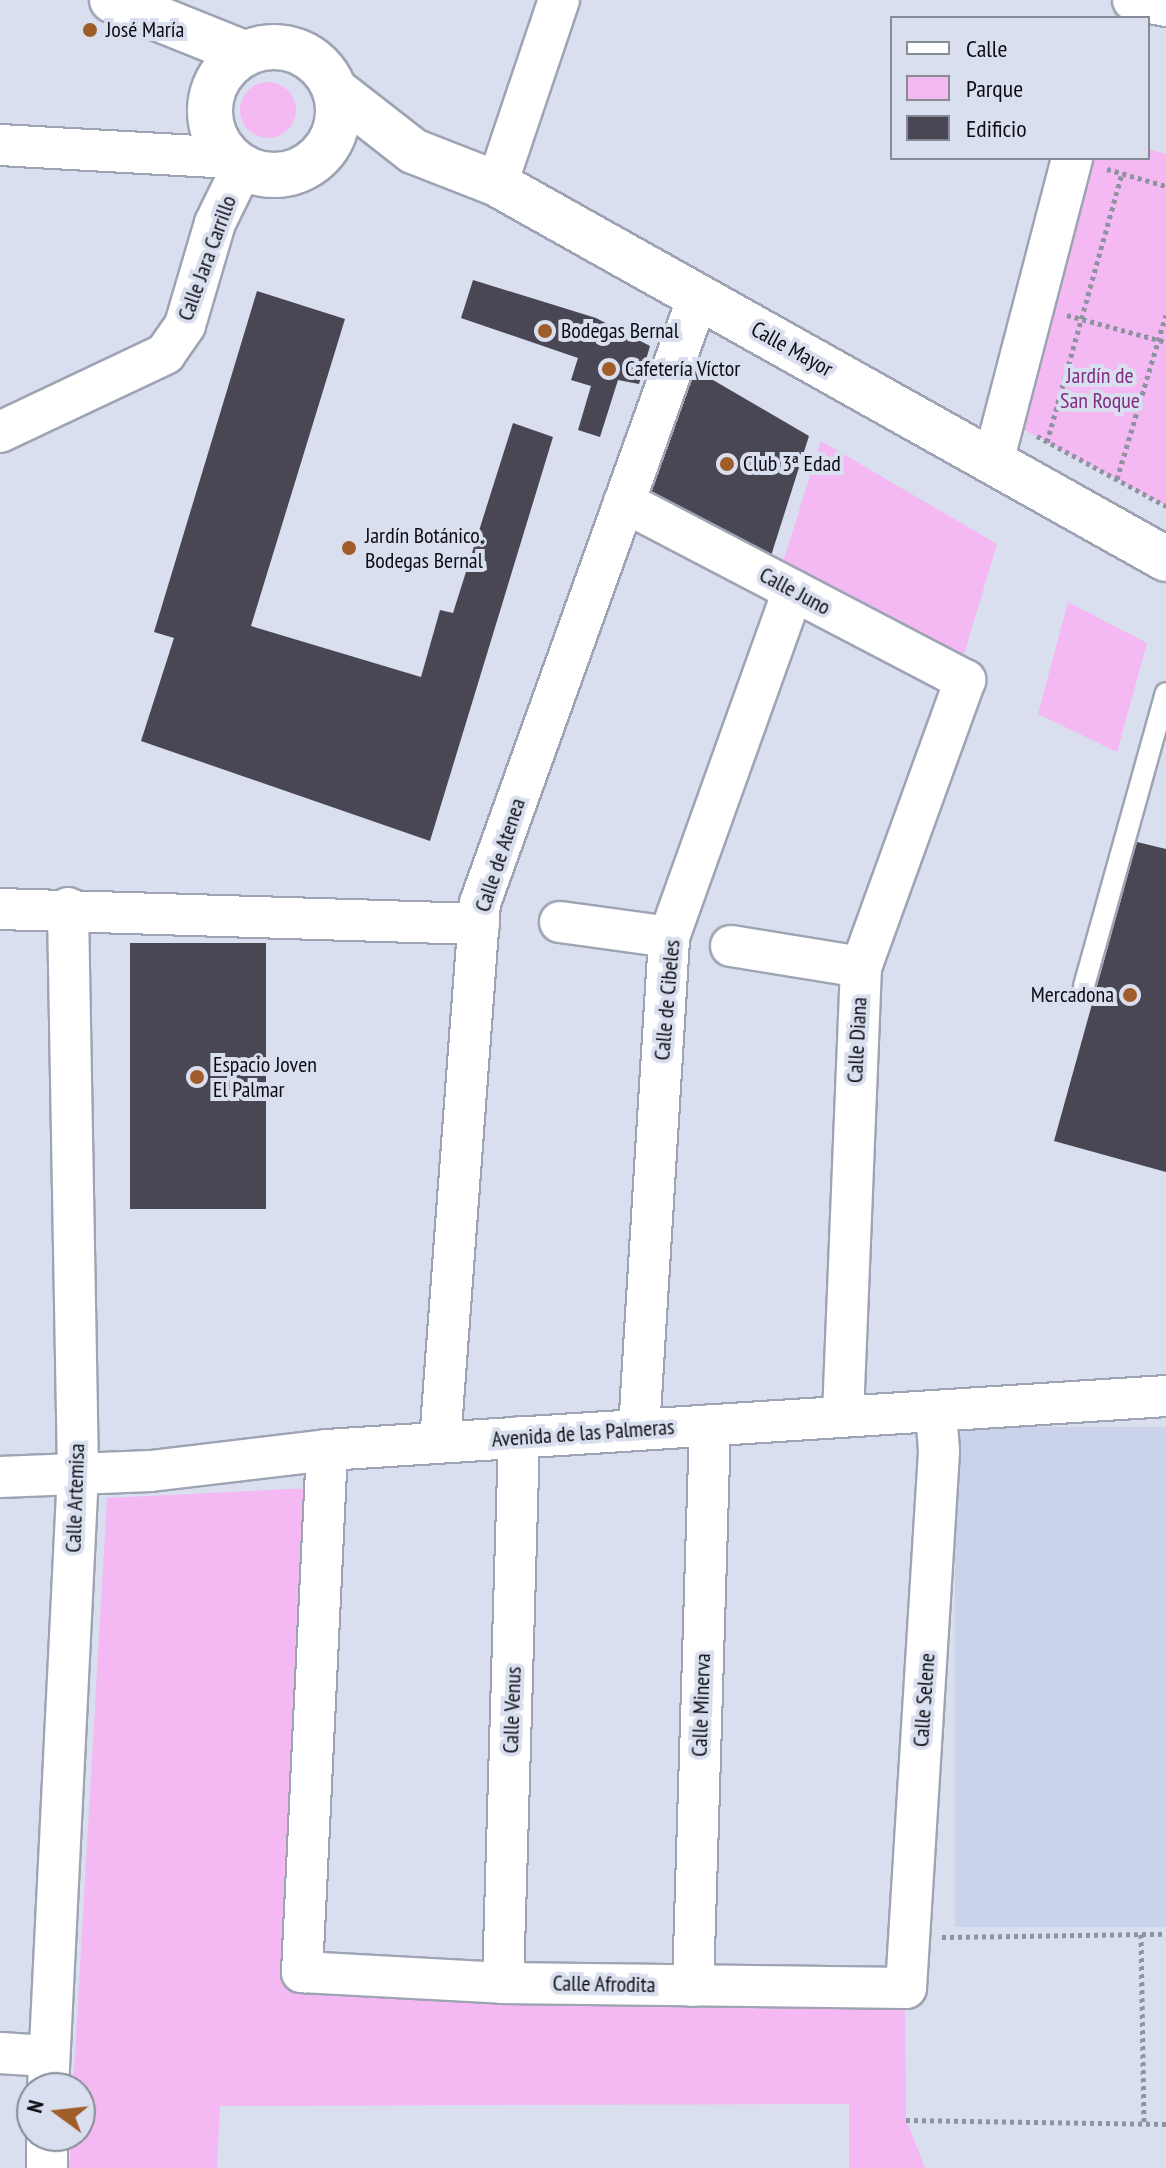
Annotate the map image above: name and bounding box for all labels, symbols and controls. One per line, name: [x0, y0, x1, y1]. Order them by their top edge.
legend: [890, 16, 1150, 160]
place label: José María: [106, 17, 184, 43]
marker: José María: [81, 21, 99, 39]
text: Calle: [966, 33, 1007, 64]
text: Parque: [966, 73, 1023, 104]
text: Edificio: [966, 113, 1027, 144]
street label: Calle Jara Carrillo: [172, 192, 242, 324]
street label: Calle Mayor: [747, 316, 837, 382]
place label: Bodegas Bernal: [561, 318, 679, 344]
marker: Bodegas Bernal: [536, 322, 554, 340]
place label: Cafetería Víctor: [625, 356, 741, 382]
marker: Cafetería Víctor: [600, 360, 618, 378]
park label: Jardín de San Roque: [1060, 362, 1140, 414]
place label: Club 3ª Edad: [743, 451, 841, 477]
marker: Club 3ª Edad: [718, 455, 736, 473]
place label: Jardín Botánico. Bodegas Bernal: [365, 522, 484, 574]
marker: Jardín Botánico. Bodegas Bernal: [340, 539, 358, 557]
street label: Calle Juno: [755, 561, 835, 621]
street label: Calle de Atenea: [469, 795, 531, 915]
street label: Calle de Cibeles: [649, 939, 685, 1061]
place label: Mercadona: [1031, 982, 1114, 1008]
marker: Mercadona: [1121, 986, 1139, 1004]
street label: Calle Diana: [842, 996, 872, 1084]
place label: Espacio Joven El Palmar: [213, 1051, 317, 1102]
marker: Espacio Joven El Palmar: [188, 1068, 206, 1086]
street label: Avenida de las Palmeras: [491, 1413, 675, 1453]
street label: Calle Artemisa: [60, 1443, 90, 1553]
street label: Calle Selene: [908, 1652, 940, 1748]
street label: Calle Minerva: [686, 1653, 716, 1757]
street label: Calle Venus: [497, 1666, 527, 1754]
street label: Calle Afrodita: [552, 1970, 656, 1998]
north arrow: [16, 2072, 96, 2152]
text: N: [20, 2097, 50, 2116]

